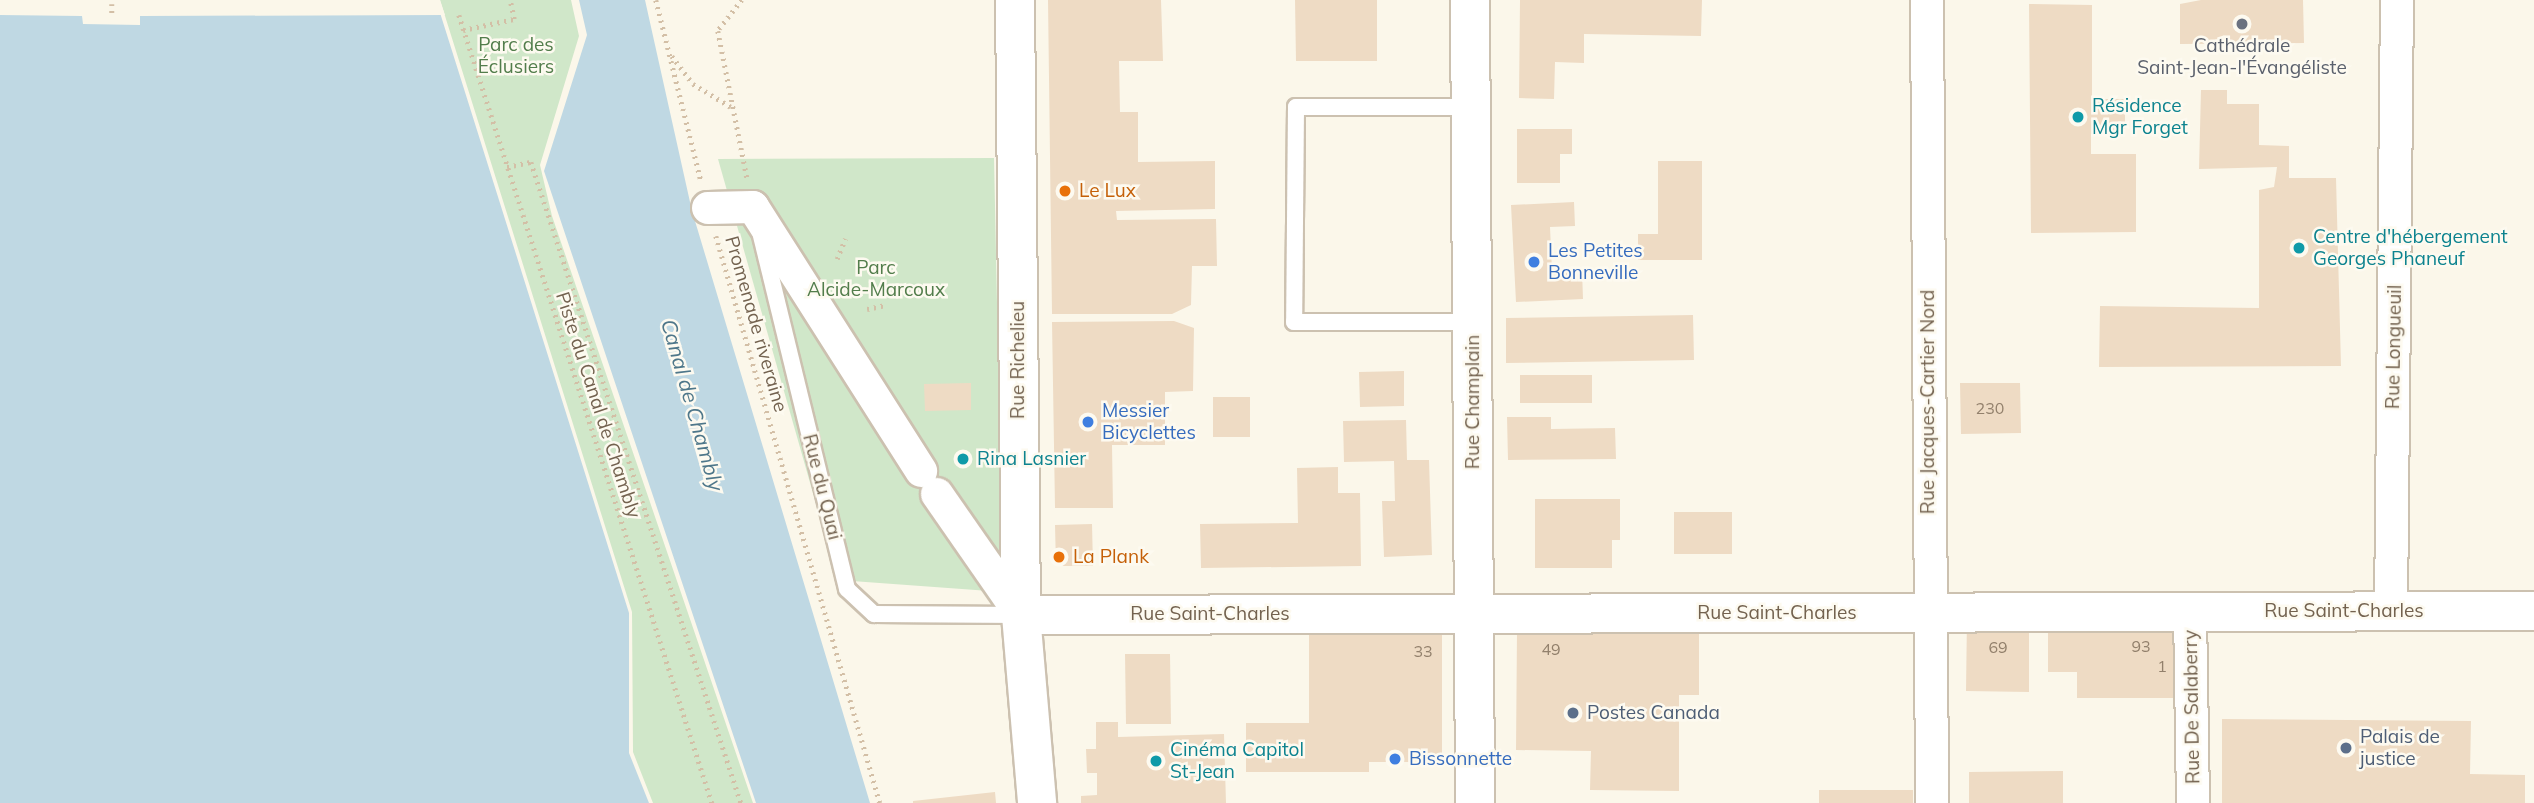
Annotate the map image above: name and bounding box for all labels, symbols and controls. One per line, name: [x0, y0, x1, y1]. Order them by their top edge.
marker: Cathédrale Saint-Jean-l'Évangéliste: [2234, 16, 2250, 32]
park label: Parc des Éclusiers: [478, 34, 554, 78]
place label: Cathédrale Saint-Jean-l'Évangéliste: [2137, 35, 2347, 79]
place label: Résidence Mgr Forget: [2092, 95, 2188, 139]
marker: Résidence Mgr Forget: [2070, 109, 2086, 125]
place label: Le Lux: [1079, 180, 1136, 202]
marker: Le Lux: [1057, 183, 1073, 199]
place label: Centre d'hébergement Georges Phaneuf: [2313, 226, 2508, 270]
street label: Promenade riveraine: [720, 233, 792, 415]
place label: Les Petites Bonneville: [1548, 240, 1643, 284]
marker: Centre d'hébergement Georges Phaneuf: [2291, 240, 2307, 256]
marker: Les Petites Bonneville: [1526, 254, 1542, 270]
park label: Parc Alcide-Marcoux: [807, 257, 945, 301]
street label: Rue Longueuil: [2382, 285, 2406, 409]
street label: Piste du Canal de Chambly: [551, 289, 645, 521]
street label: Rue Jacques-Cartier Nord: [1917, 290, 1939, 514]
street label: Rue Richelieu: [1007, 301, 1029, 419]
water label: Canal de Chambly: [656, 316, 730, 494]
street label: Rue Champlain: [1462, 335, 1484, 469]
house number: 230: [1976, 398, 2004, 418]
place label: Messier Bicyclettes: [1102, 400, 1196, 444]
marker: Messier Bicyclettes: [1080, 414, 1096, 430]
street label: Rue du Quai: [798, 432, 846, 542]
place label: Rina Lasnier: [977, 448, 1086, 470]
marker: Rina Lasnier: [955, 451, 971, 467]
place label: La Plank: [1073, 546, 1149, 568]
marker: La Plank: [1051, 549, 1067, 565]
street label: Rue Saint-Charles: [2264, 600, 2424, 622]
street label: Rue Saint-Charles: [1697, 602, 1857, 624]
street label: Rue Saint-Charles: [1130, 603, 1290, 625]
street label: Rue De Salaberry: [2179, 630, 2205, 784]
house number: 93: [2131, 636, 2151, 656]
house number: 69: [1988, 637, 2008, 657]
house number: 49: [1541, 639, 1561, 659]
house number: 33: [1413, 641, 1433, 661]
house number: 1: [2157, 656, 2167, 676]
place label: Postes Canada: [1587, 702, 1720, 724]
marker: Postes Canada: [1565, 705, 1581, 721]
place label: Palais de justice: [2360, 726, 2440, 770]
place label: Cinéma Capitol St-Jean: [1170, 739, 1304, 783]
marker: Palais de justice: [2338, 740, 2354, 756]
place label: Bissonnette: [1409, 748, 1512, 770]
marker: Bissonnette: [1387, 751, 1403, 767]
marker: Cinéma Capitol St-Jean: [1148, 753, 1164, 769]

